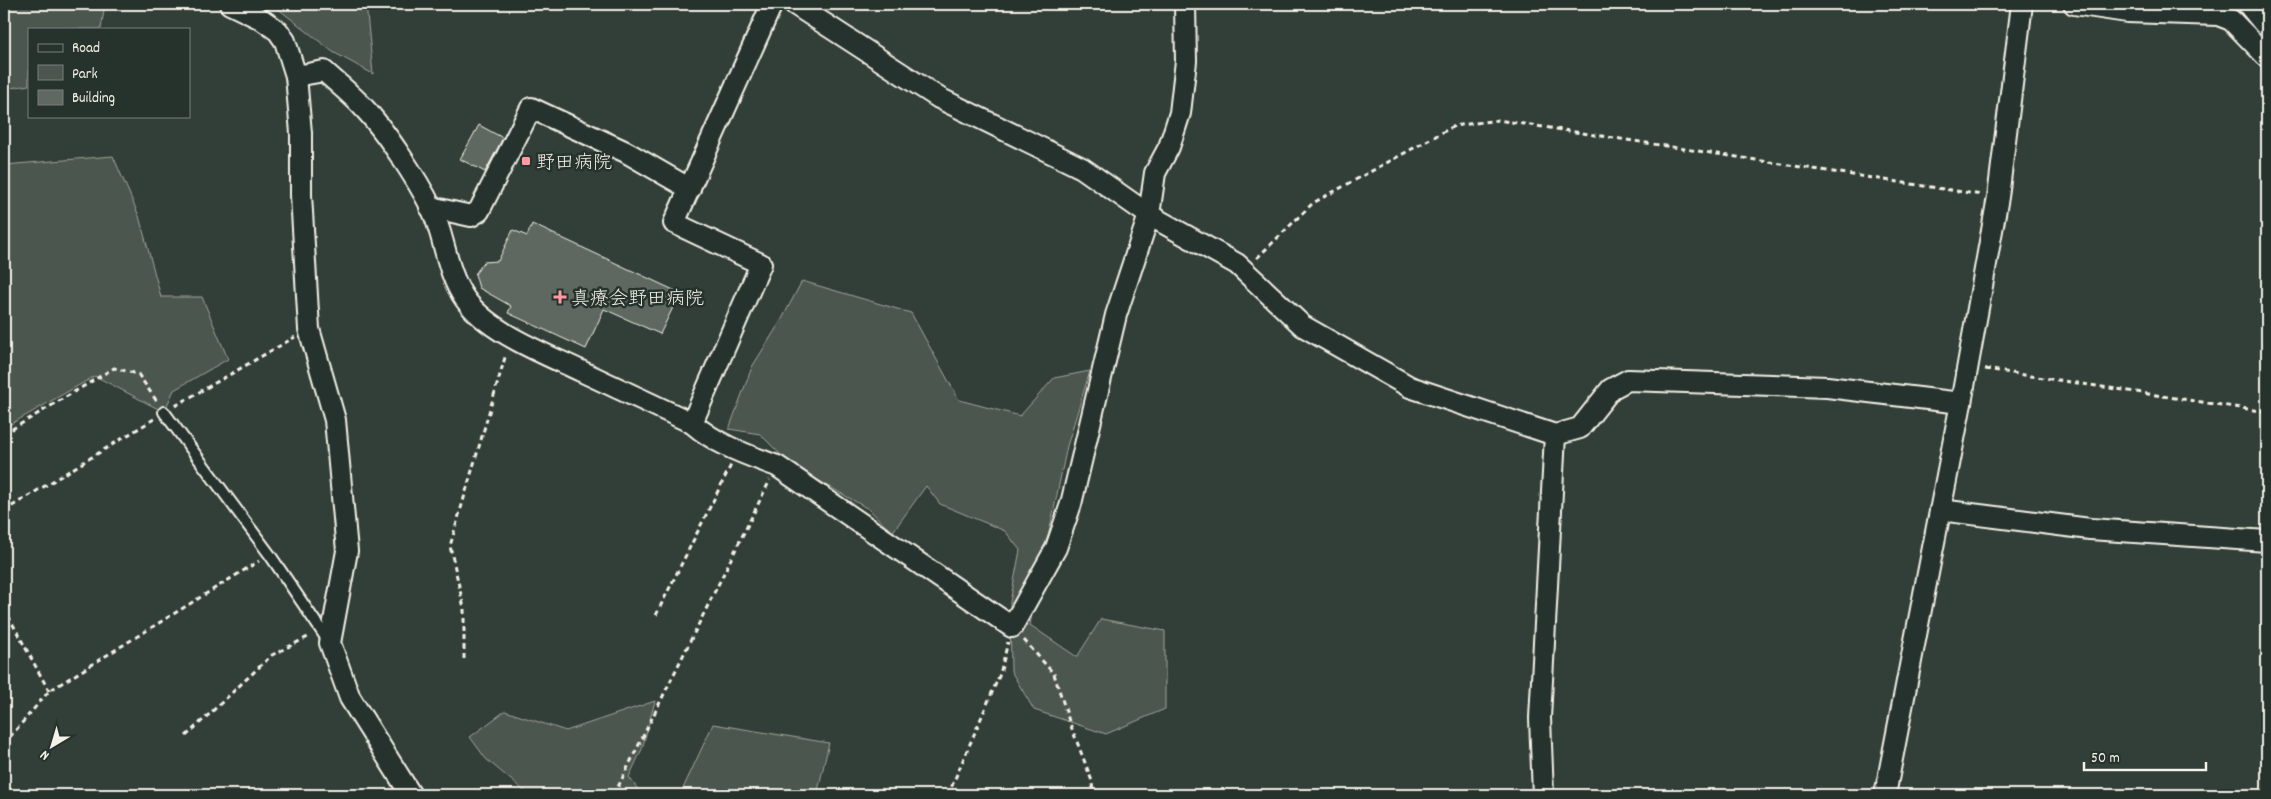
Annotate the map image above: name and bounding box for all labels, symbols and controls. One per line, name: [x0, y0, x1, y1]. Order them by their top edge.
legend: [28, 28, 190, 118]
text: Road: [72, 38, 100, 60]
text: Park: [72, 64, 98, 86]
text: Building: [72, 88, 115, 110]
place label: 野田病院: [536, 151, 612, 178]
marker: 野田病院: [520, 155, 532, 167]
place label: 真療会野田病院: [571, 287, 704, 314]
marker: 真療会野田病院: [553, 290, 567, 304]
north arrow: [28, 722, 78, 772]
scale bar: [2084, 739, 2206, 771]
text: N: [36, 745, 54, 765]
text: 50 m: [2091, 748, 2120, 770]

